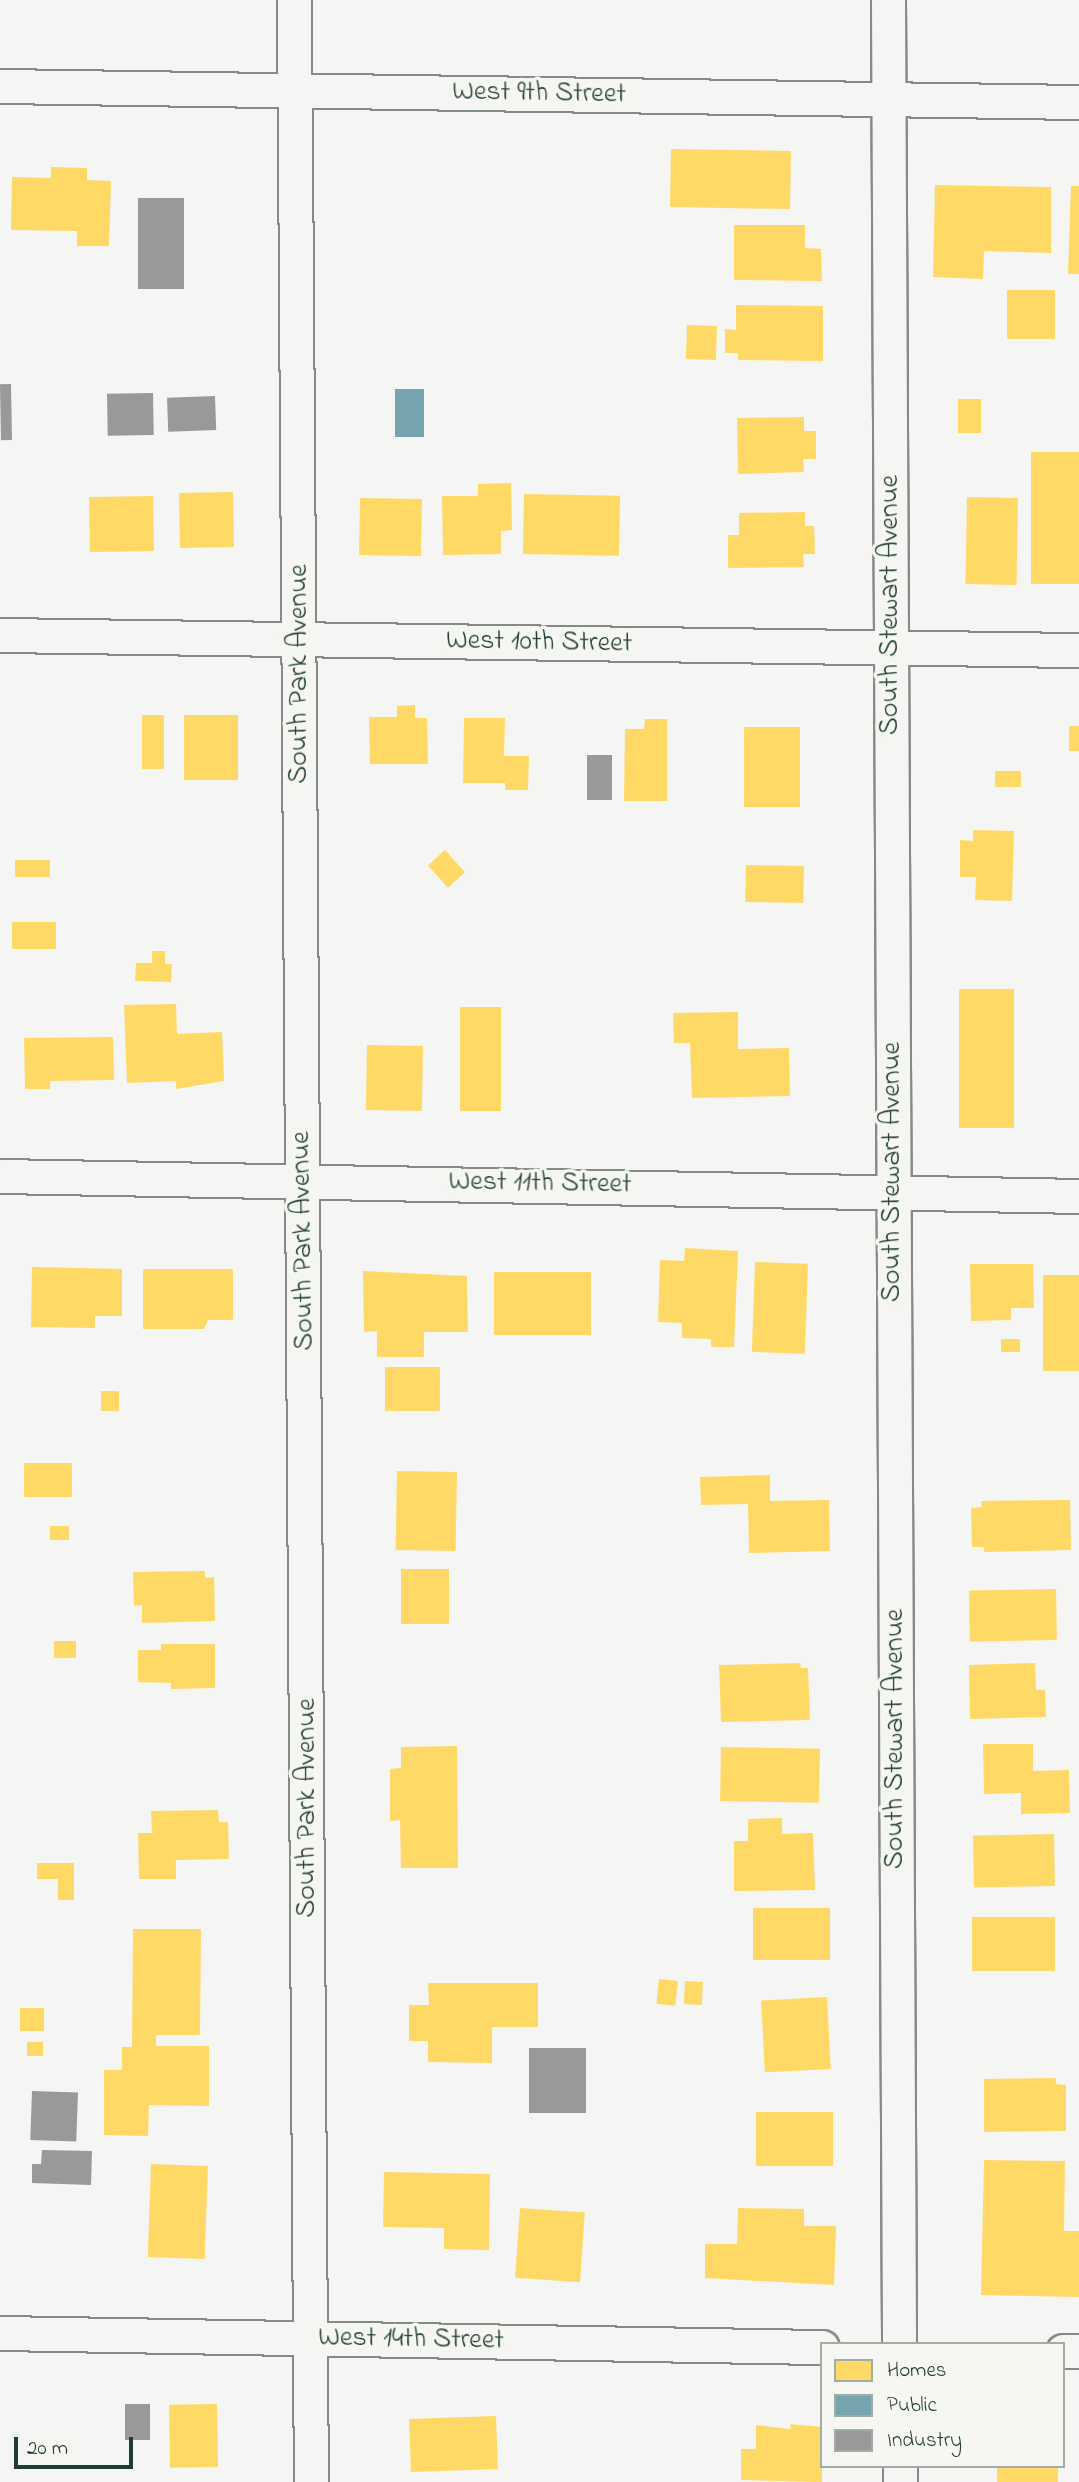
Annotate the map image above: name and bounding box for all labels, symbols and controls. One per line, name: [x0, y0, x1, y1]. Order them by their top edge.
street label: West 9th Street: [452, 76, 626, 112]
street label: South Stewart Avenue: [874, 475, 908, 735]
street label: South Park Avenue: [283, 564, 317, 784]
street label: West 10th Street: [446, 625, 632, 661]
street label: South Stewart Avenue: [876, 1042, 910, 1302]
street label: South Park Avenue: [285, 1131, 323, 1351]
street label: West 11th Street: [448, 1166, 632, 1202]
street label: South Stewart Avenue: [879, 1609, 913, 1869]
street label: South Park Avenue: [291, 1698, 325, 1918]
street label: West 14th Street: [318, 2322, 504, 2358]
legend: [820, 2342, 1065, 2468]
text: Homes: [887, 2356, 947, 2386]
text: Public: [887, 2391, 937, 2421]
scale bar: [18, 2422, 136, 2466]
text: Industry: [887, 2426, 962, 2456]
text: 20 m: [27, 2434, 68, 2464]

